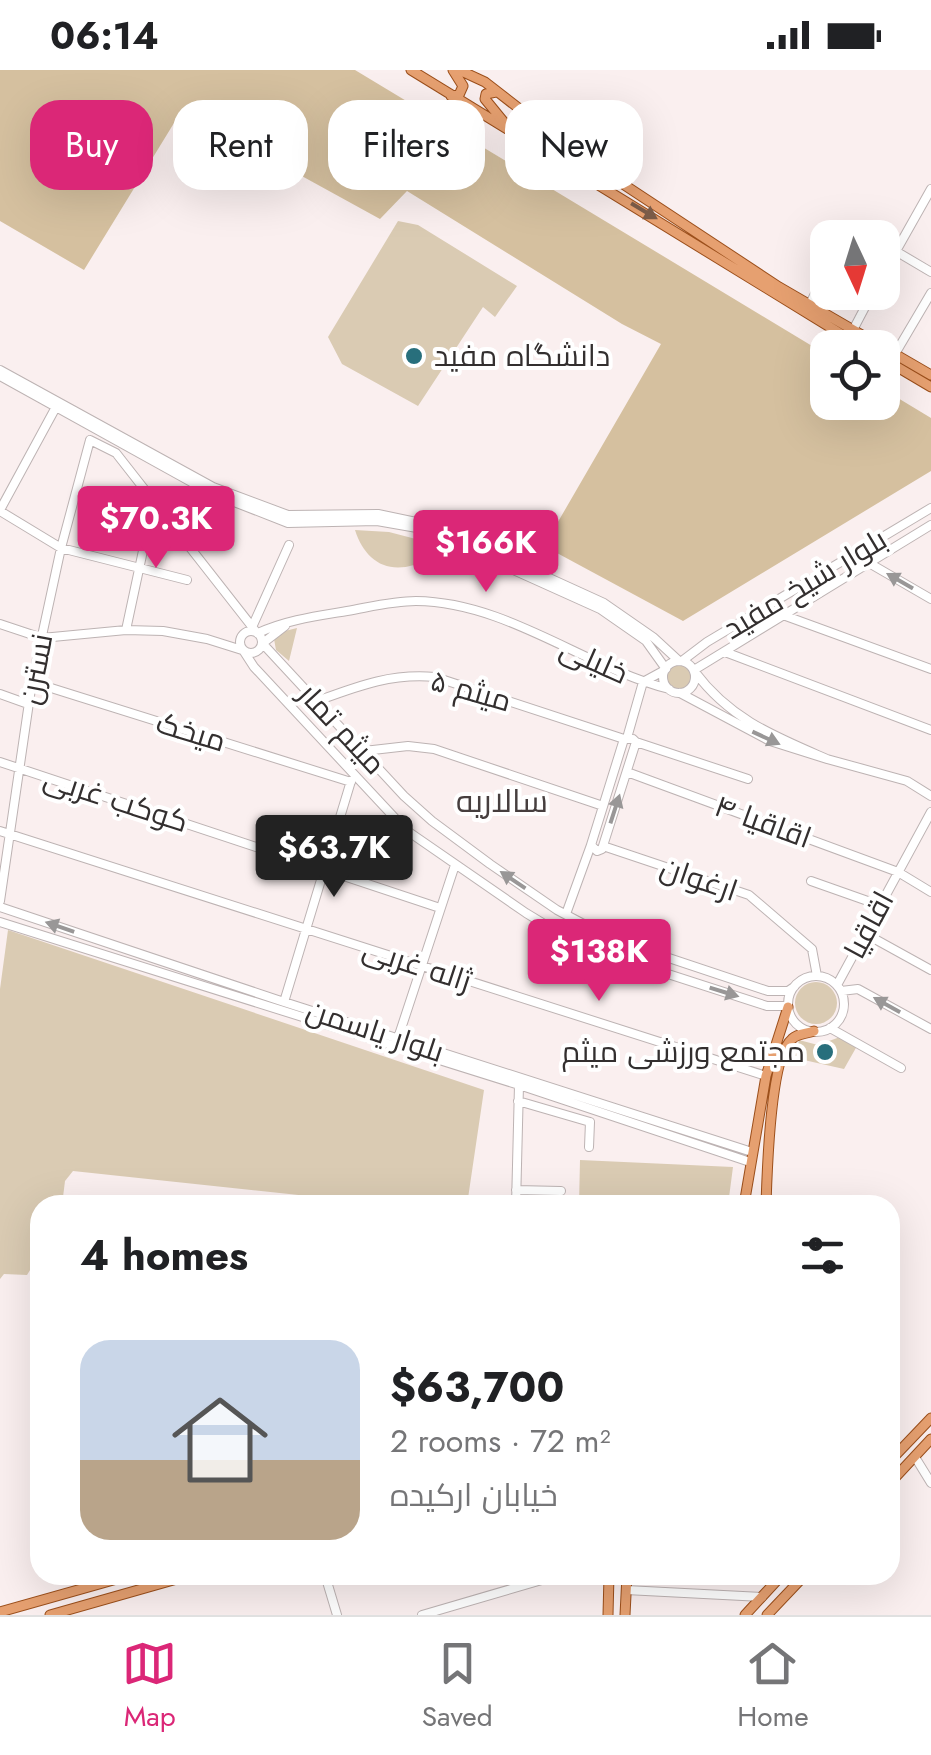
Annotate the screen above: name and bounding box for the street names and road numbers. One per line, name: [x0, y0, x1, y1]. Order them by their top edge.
street label: بلوار شیخ مفید: [715, 518, 895, 649]
street label: خلیلی: [553, 627, 635, 695]
street label: نسترن: [8, 630, 63, 708]
street label: میثم ۵: [426, 659, 517, 722]
street label: میثم تمار: [288, 672, 396, 784]
street label: میخک: [151, 701, 231, 762]
street label: کوکب غربی: [38, 756, 194, 843]
street label: اقاقیا ۴: [709, 784, 817, 859]
street label: ارغوان: [655, 845, 744, 912]
street label: اقاقیا: [833, 883, 904, 966]
street label: ژاله غربی: [357, 927, 477, 1002]
street label: بلوار یاسمن: [301, 988, 450, 1073]

